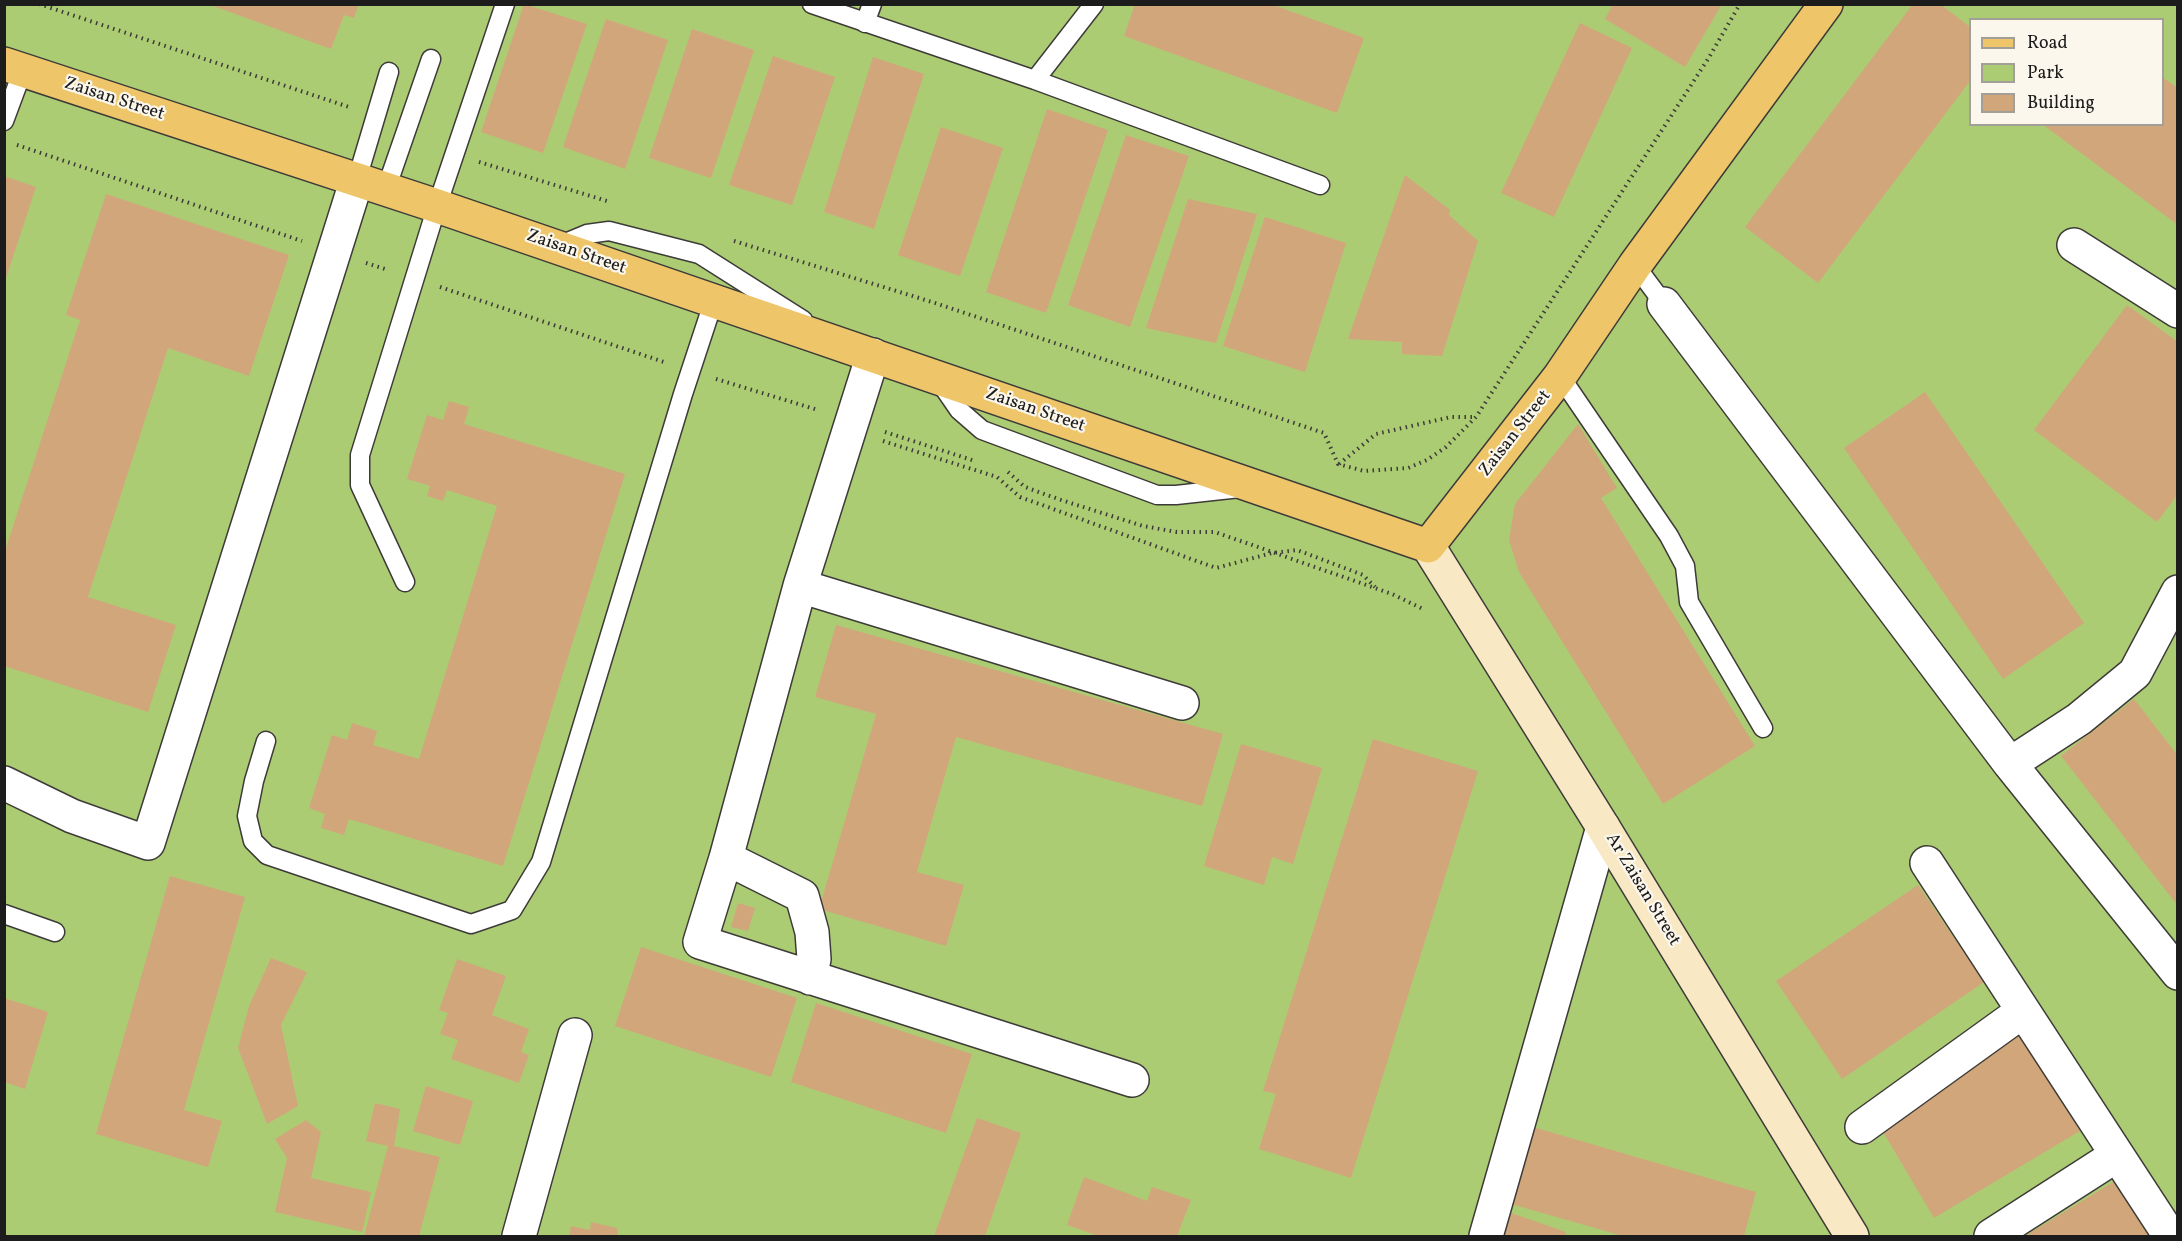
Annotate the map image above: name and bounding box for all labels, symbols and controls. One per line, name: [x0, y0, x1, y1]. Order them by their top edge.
legend: [1969, 18, 2164, 126]
text: Road: [2027, 31, 2068, 56]
text: Park: [2027, 61, 2064, 86]
street label: Zaisan Street: [61, 74, 167, 126]
text: Building: [2027, 91, 2095, 116]
street label: Zaisan Street: [523, 226, 629, 280]
street label: Zaisan Street: [982, 384, 1088, 438]
street label: Zaisan Street: [1475, 386, 1557, 482]
street label: Ar Zaisan Street: [1600, 830, 1684, 950]

